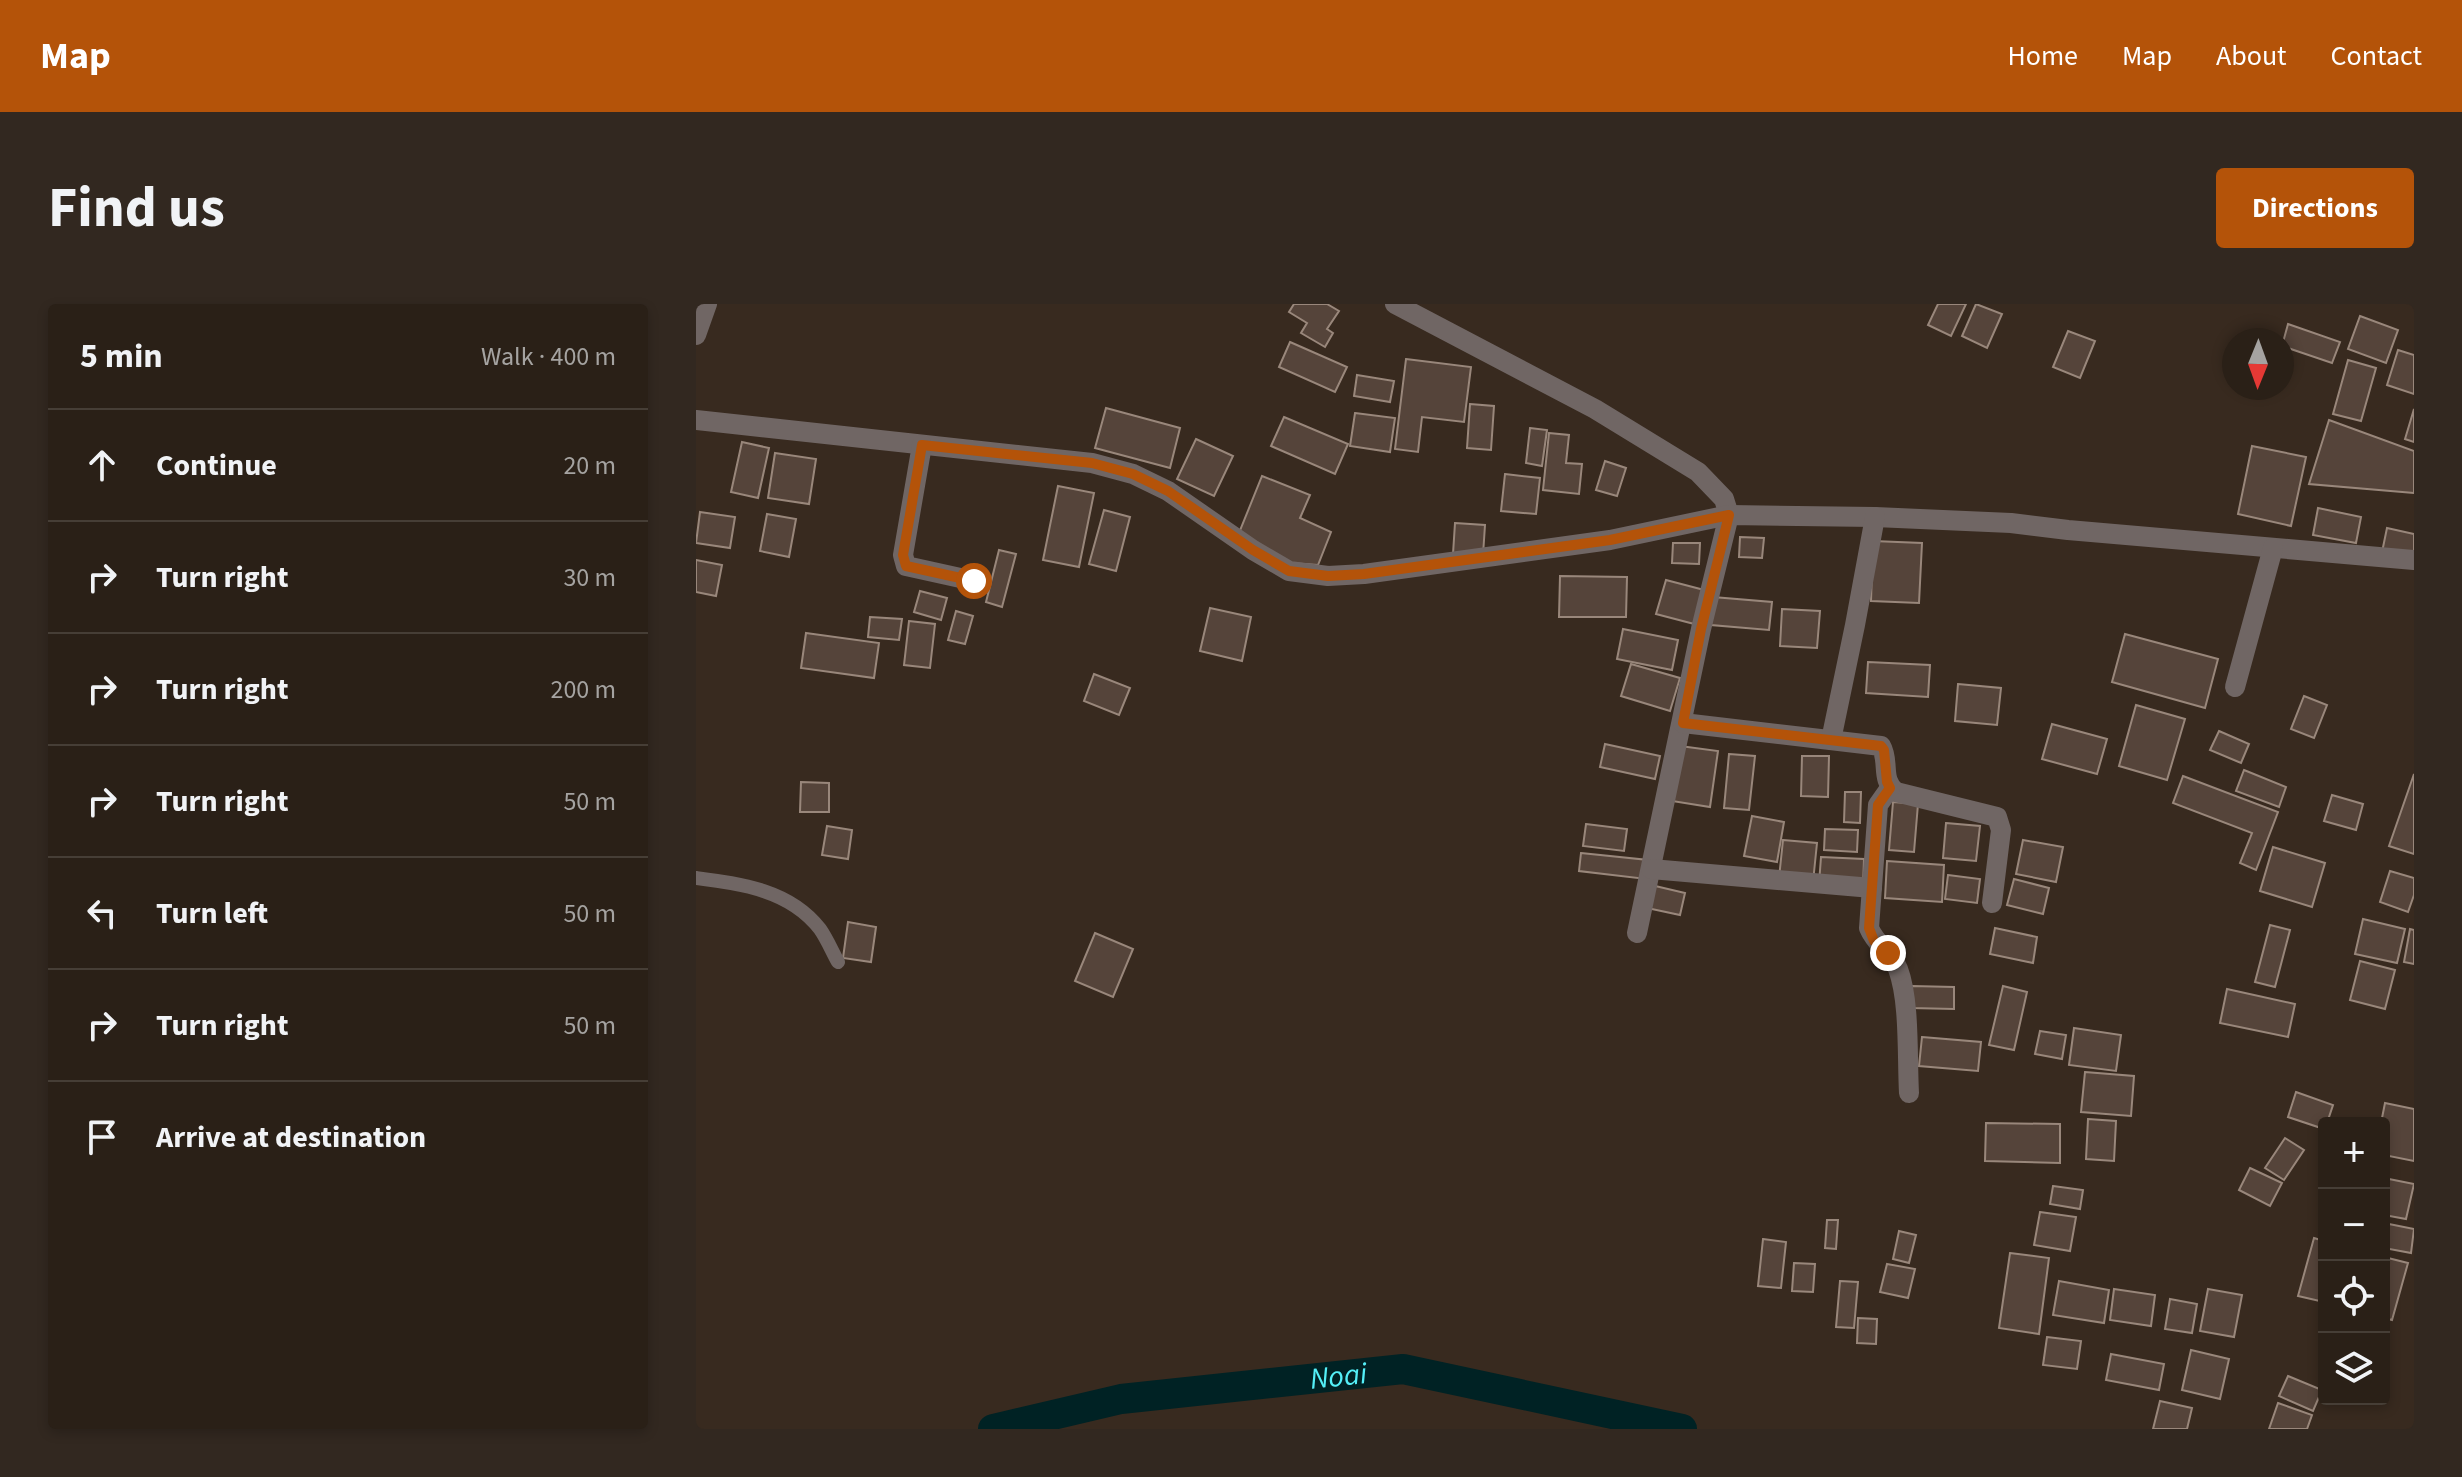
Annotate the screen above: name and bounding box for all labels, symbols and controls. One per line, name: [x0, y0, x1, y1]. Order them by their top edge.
text: Map: [40, 29, 111, 83]
text: Home: [2007, 36, 2078, 76]
text: Map: [2122, 36, 2172, 76]
text: About: [2216, 36, 2287, 76]
text: Contact: [2331, 36, 2422, 76]
button: Directions: [2216, 168, 2414, 248]
text: Find us: [48, 169, 225, 248]
north arrow: [2222, 328, 2294, 400]
text: 5 min: [80, 332, 163, 381]
text: Walk · 400 m: [481, 338, 616, 375]
icon: ahead: [80, 443, 124, 487]
text: Continue: [156, 444, 277, 487]
text: 20 m: [563, 447, 616, 484]
icon: right: [80, 555, 124, 599]
text: Turn right: [156, 556, 288, 599]
text: 30 m: [563, 559, 616, 596]
route start: [956, 563, 992, 599]
icon: right: [80, 667, 124, 711]
text: Turn right: [156, 668, 288, 711]
text: 200 m: [550, 671, 616, 708]
icon: right: [80, 779, 124, 823]
text: Turn right: [156, 780, 288, 823]
text: 50 m: [563, 783, 616, 820]
icon: left: [80, 891, 124, 935]
text: Turn left: [156, 892, 268, 935]
text: 50 m: [563, 895, 616, 932]
route end: [1870, 935, 1906, 971]
icon: right: [80, 1003, 124, 1047]
text: Turn right: [156, 1004, 288, 1047]
text: 50 m: [563, 1007, 616, 1044]
icon: arrive: [80, 1115, 124, 1159]
text: Arrive at destination: [156, 1116, 426, 1159]
map controls: [2318, 1117, 2390, 1405]
button: +: [2318, 1117, 2390, 1189]
button: −: [2318, 1189, 2390, 1261]
button: locate: [2318, 1261, 2390, 1333]
button: layers: [2318, 1333, 2390, 1405]
water label: Noai: [1308, 1351, 1370, 1400]

